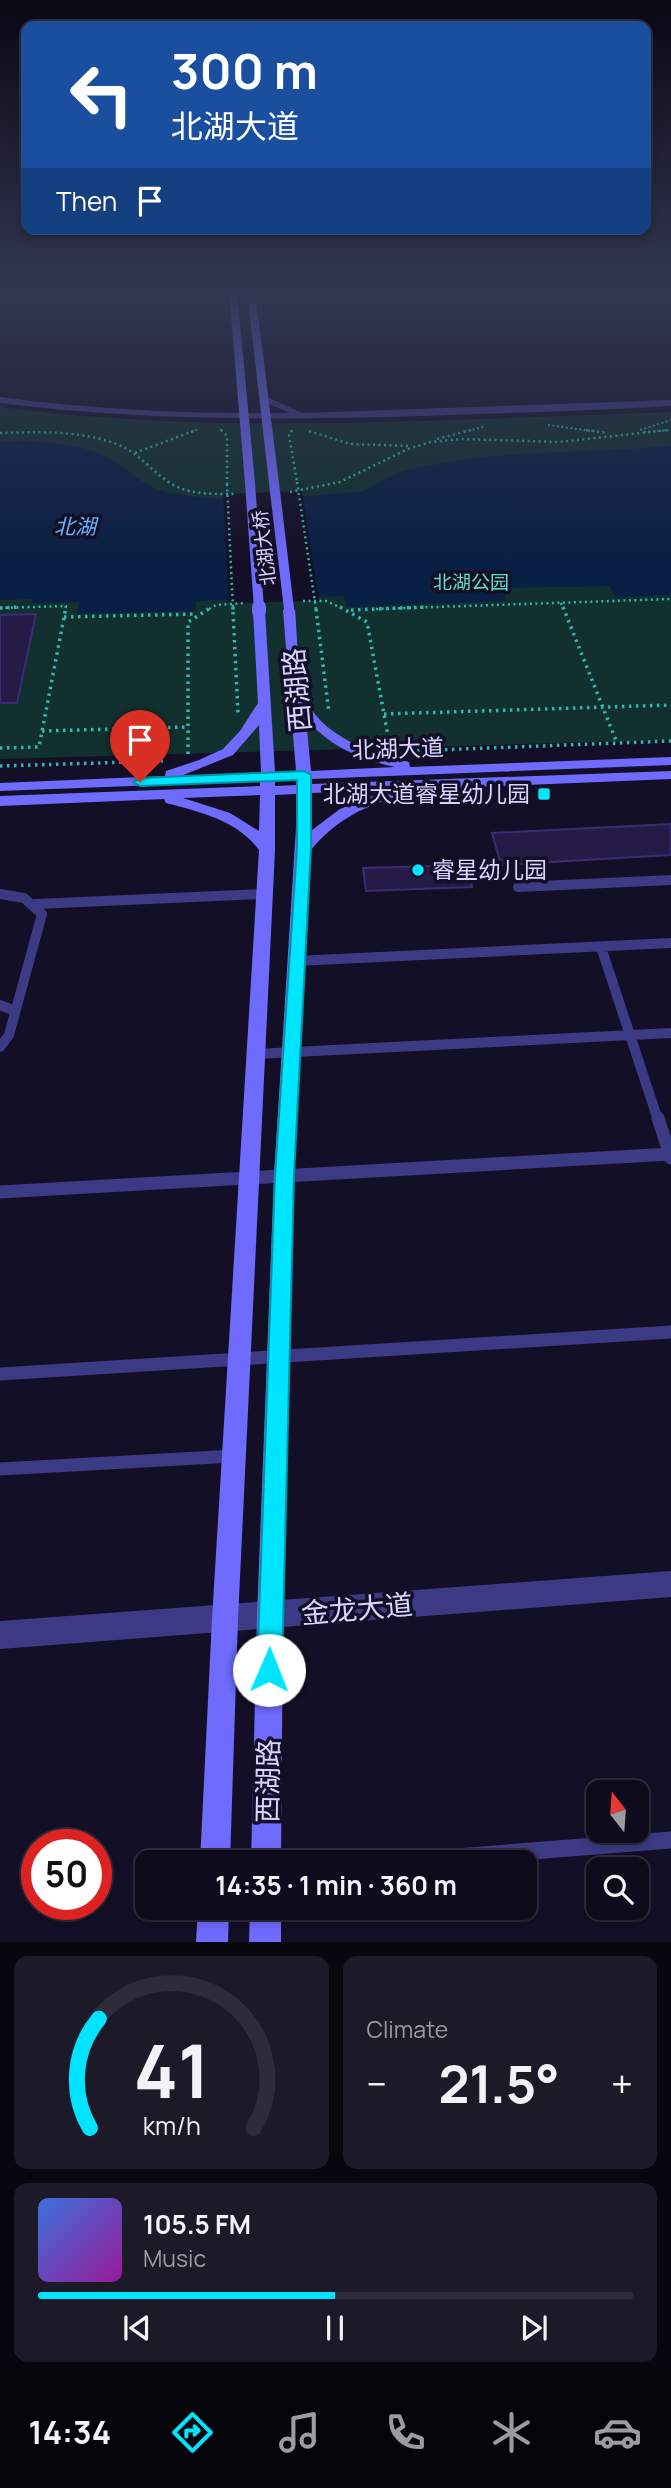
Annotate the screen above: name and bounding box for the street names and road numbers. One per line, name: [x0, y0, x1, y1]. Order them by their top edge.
street label: 北湖大桥: [246, 509, 282, 587]
street label: 西湖路: [273, 647, 319, 734]
street label: 北湖大道: [351, 730, 444, 766]
street label: 金龙大道: [299, 1584, 414, 1632]
street label: 西湖路: [247, 1739, 287, 1823]

